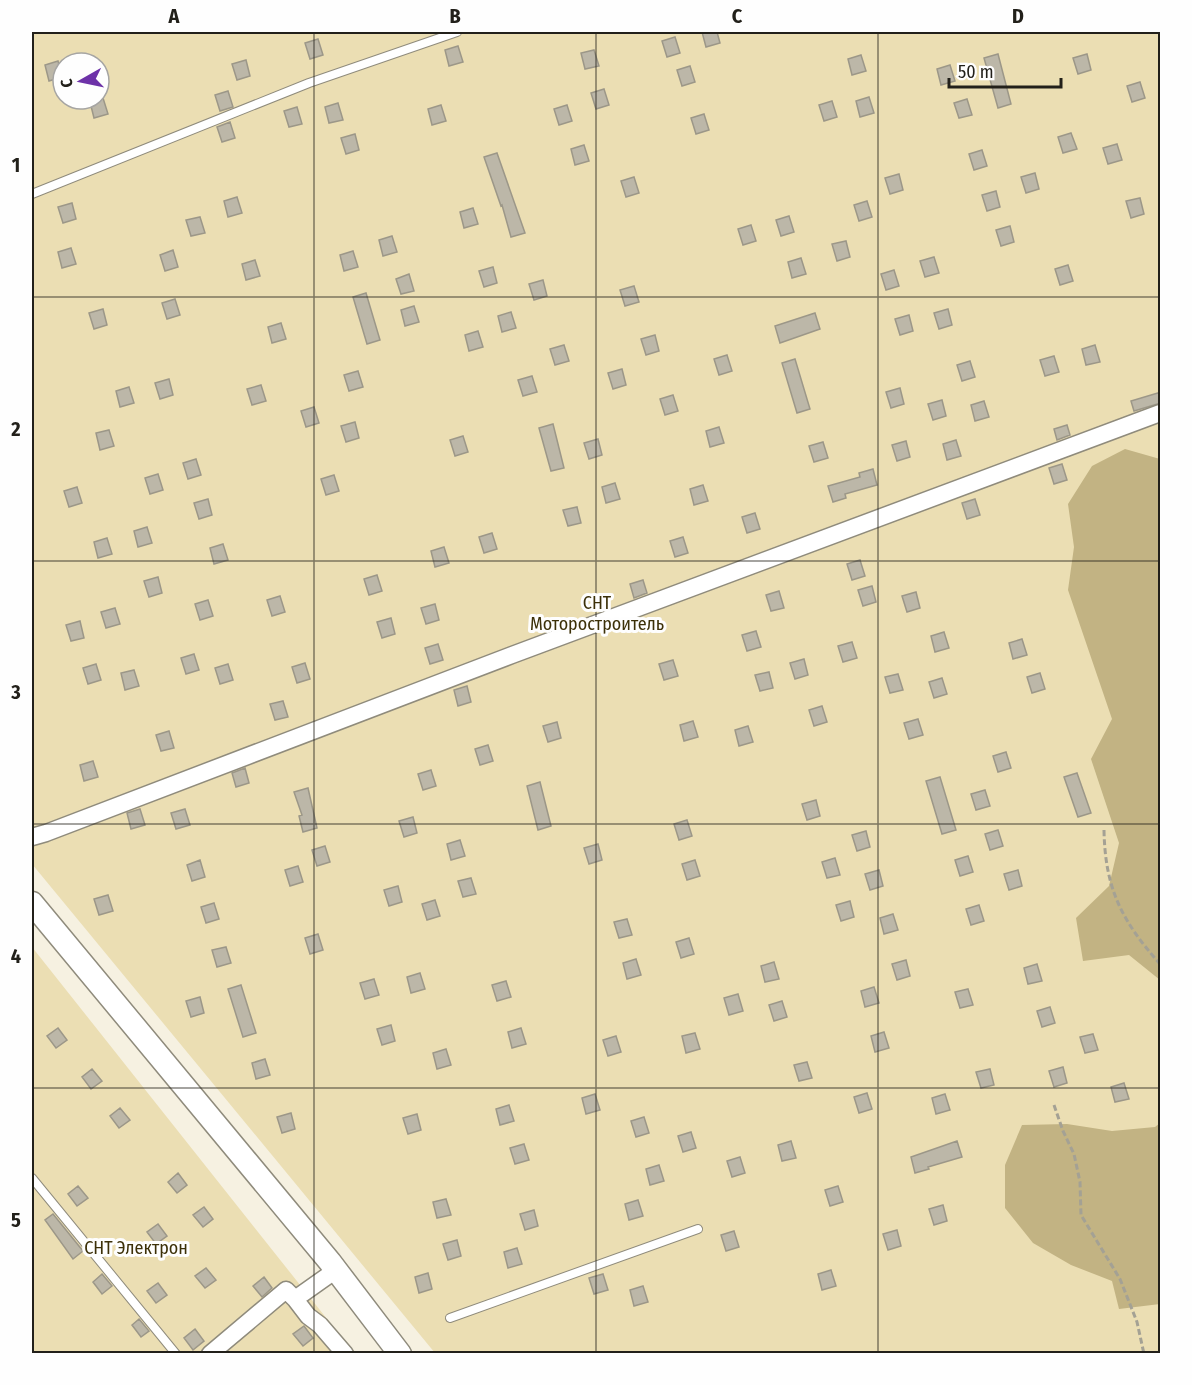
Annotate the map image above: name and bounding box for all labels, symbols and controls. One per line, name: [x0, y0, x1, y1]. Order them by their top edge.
text: A: [168, 4, 181, 28]
text: B: [449, 4, 461, 28]
text: C: [732, 4, 743, 28]
text: D: [1012, 4, 1024, 28]
north arrow: [51, 51, 111, 111]
scale bar: [949, 51, 1062, 89]
text: 50 m: [958, 61, 994, 83]
text: С: [57, 77, 77, 89]
text: 1: [12, 153, 20, 177]
text: 2: [10, 417, 21, 441]
park label: СНТ Моторостроитель: [530, 592, 664, 635]
text: 3: [10, 680, 21, 704]
text: 4: [11, 944, 21, 968]
text: 5: [11, 1208, 21, 1232]
park label: СНТ Электрон: [84, 1237, 188, 1259]

